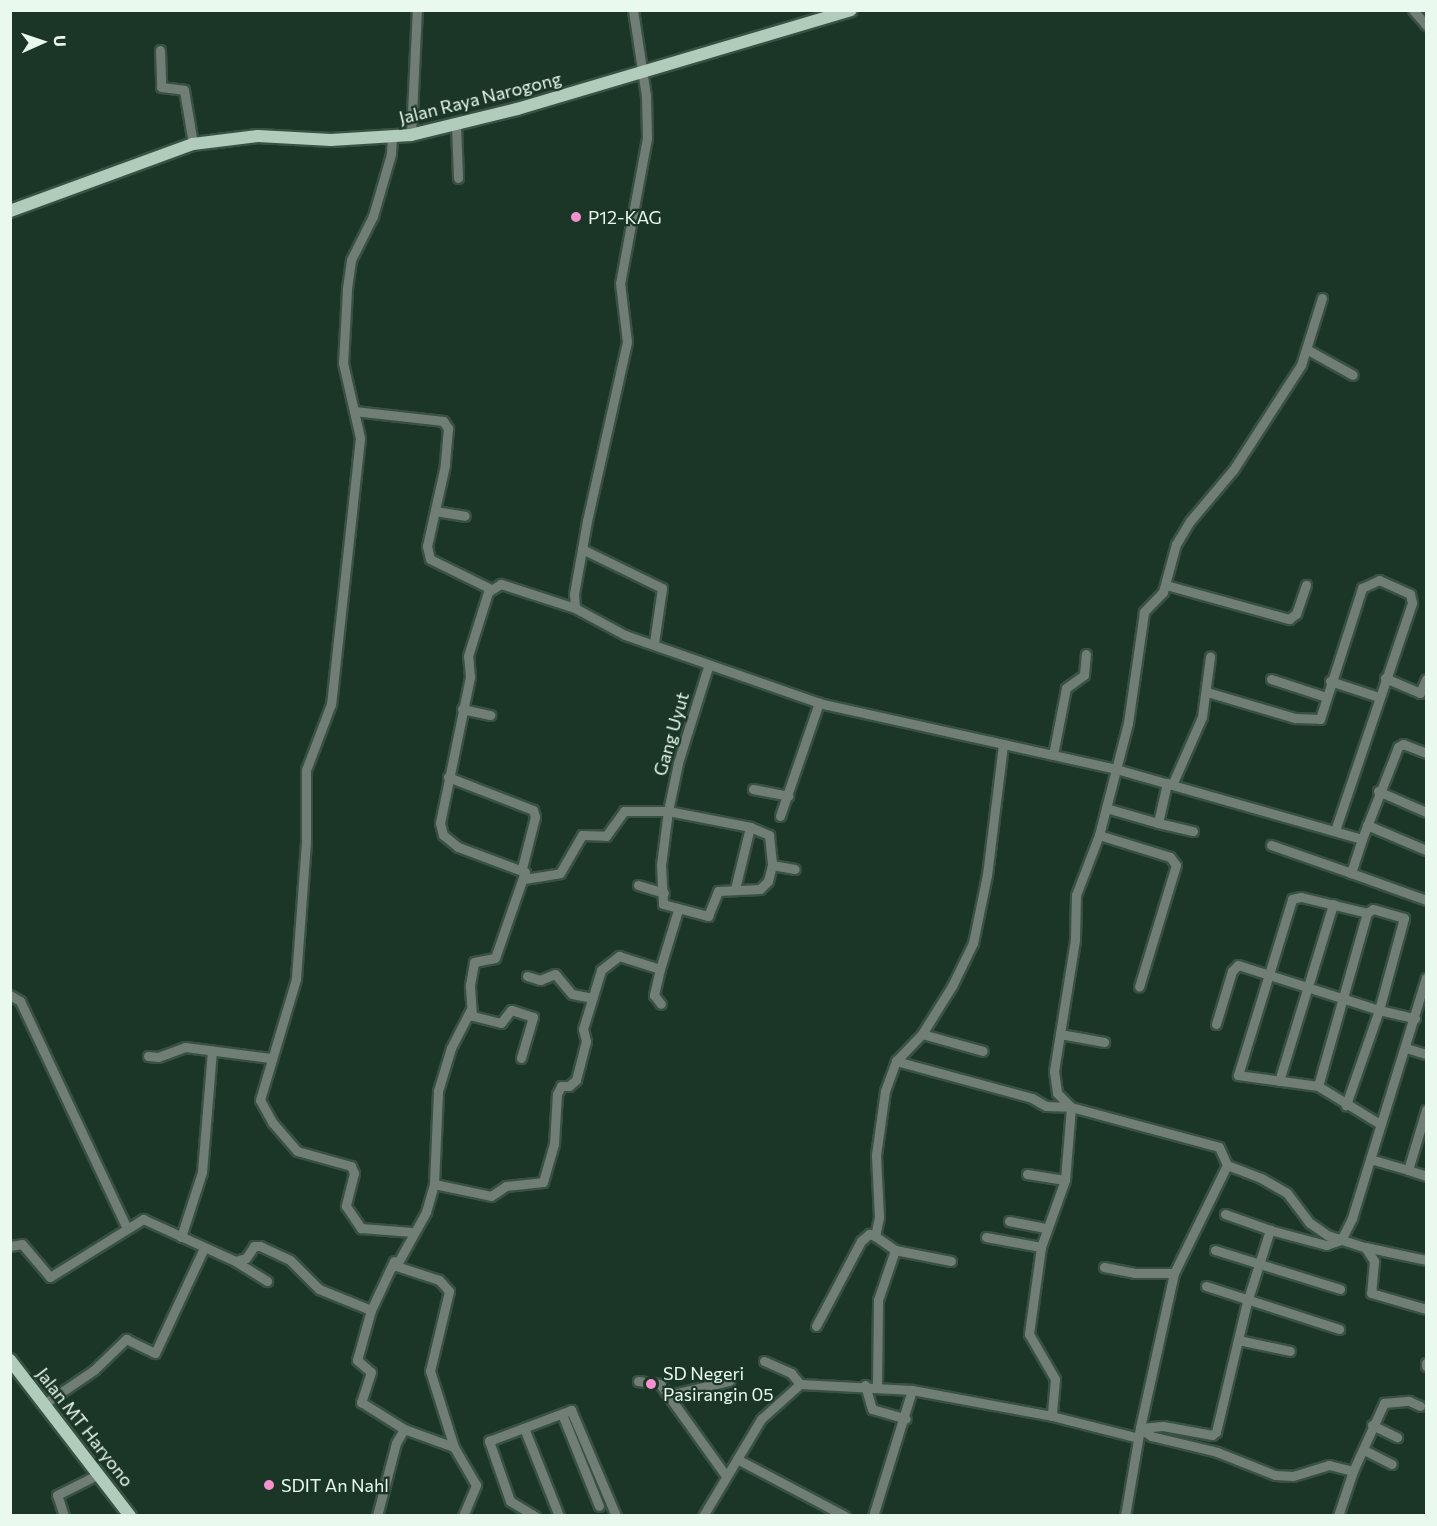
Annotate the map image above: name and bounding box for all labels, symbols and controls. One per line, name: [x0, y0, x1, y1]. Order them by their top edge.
north arrow: [12, 12, 72, 72]
text: U: [51, 35, 70, 47]
street label: Jalan Raya Narogong: [397, 67, 563, 129]
place label: P12-KAG: [588, 206, 662, 228]
marker: P12-KAG: [569, 210, 583, 224]
street label: Gang Uyut: [649, 690, 693, 778]
street label: Jalan MT Haryono: [32, 1363, 138, 1491]
place label: SD Negeri Pasirangin 05: [663, 1363, 773, 1406]
marker: SD Negeri Pasirangin 05: [644, 1377, 658, 1391]
place label: SDIT An Nahl: [281, 1474, 389, 1496]
marker: SDIT An Nahl: [262, 1478, 276, 1492]

